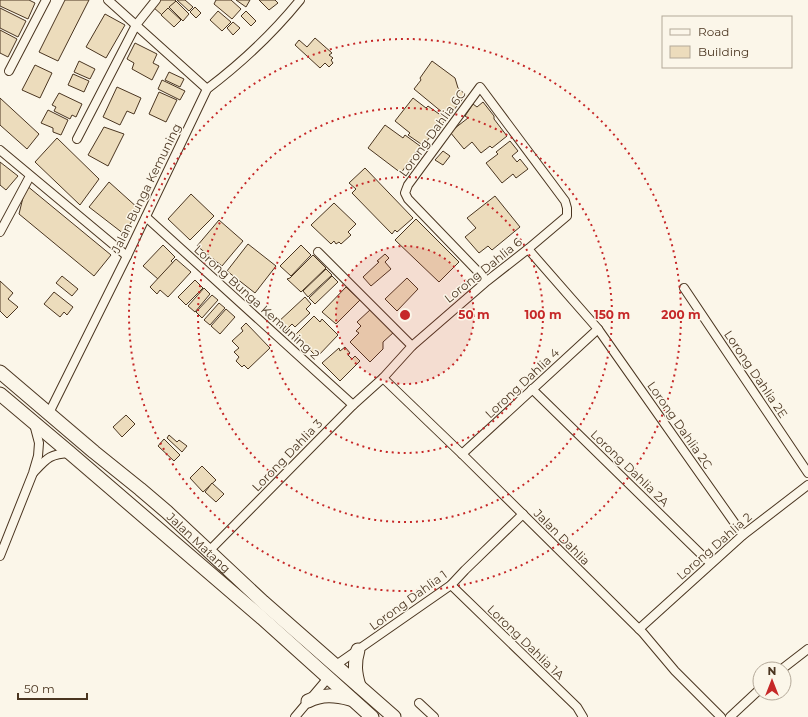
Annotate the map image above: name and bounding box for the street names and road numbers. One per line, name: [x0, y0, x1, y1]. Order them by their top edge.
street label: Lorong Dahlia 6C: [395, 86, 469, 179]
street label: Jalan Bunga Kemuning: [108, 121, 184, 256]
street label: Lorong Dahlia 6: [441, 234, 525, 306]
street label: Lorong Bunga Kemuning 2: [191, 242, 323, 362]
street label: Lorong Dahlia 2E: [721, 327, 791, 421]
street label: Lorong Dahlia 4: [482, 345, 562, 421]
street label: Lorong Dahlia 2C: [644, 378, 716, 472]
street label: Lorong Dahlia 3: [249, 416, 325, 494]
street label: Lorong Dahlia 2A: [588, 427, 673, 510]
street label: Jalan Dahlia: [530, 505, 593, 568]
street label: Jalan Matang: [164, 508, 234, 575]
street label: Lorong Dahlia 2: [673, 509, 755, 583]
street label: Lorong Dahlia 1: [366, 567, 450, 633]
street label: Lorong Dahlia 1A: [485, 602, 568, 683]

